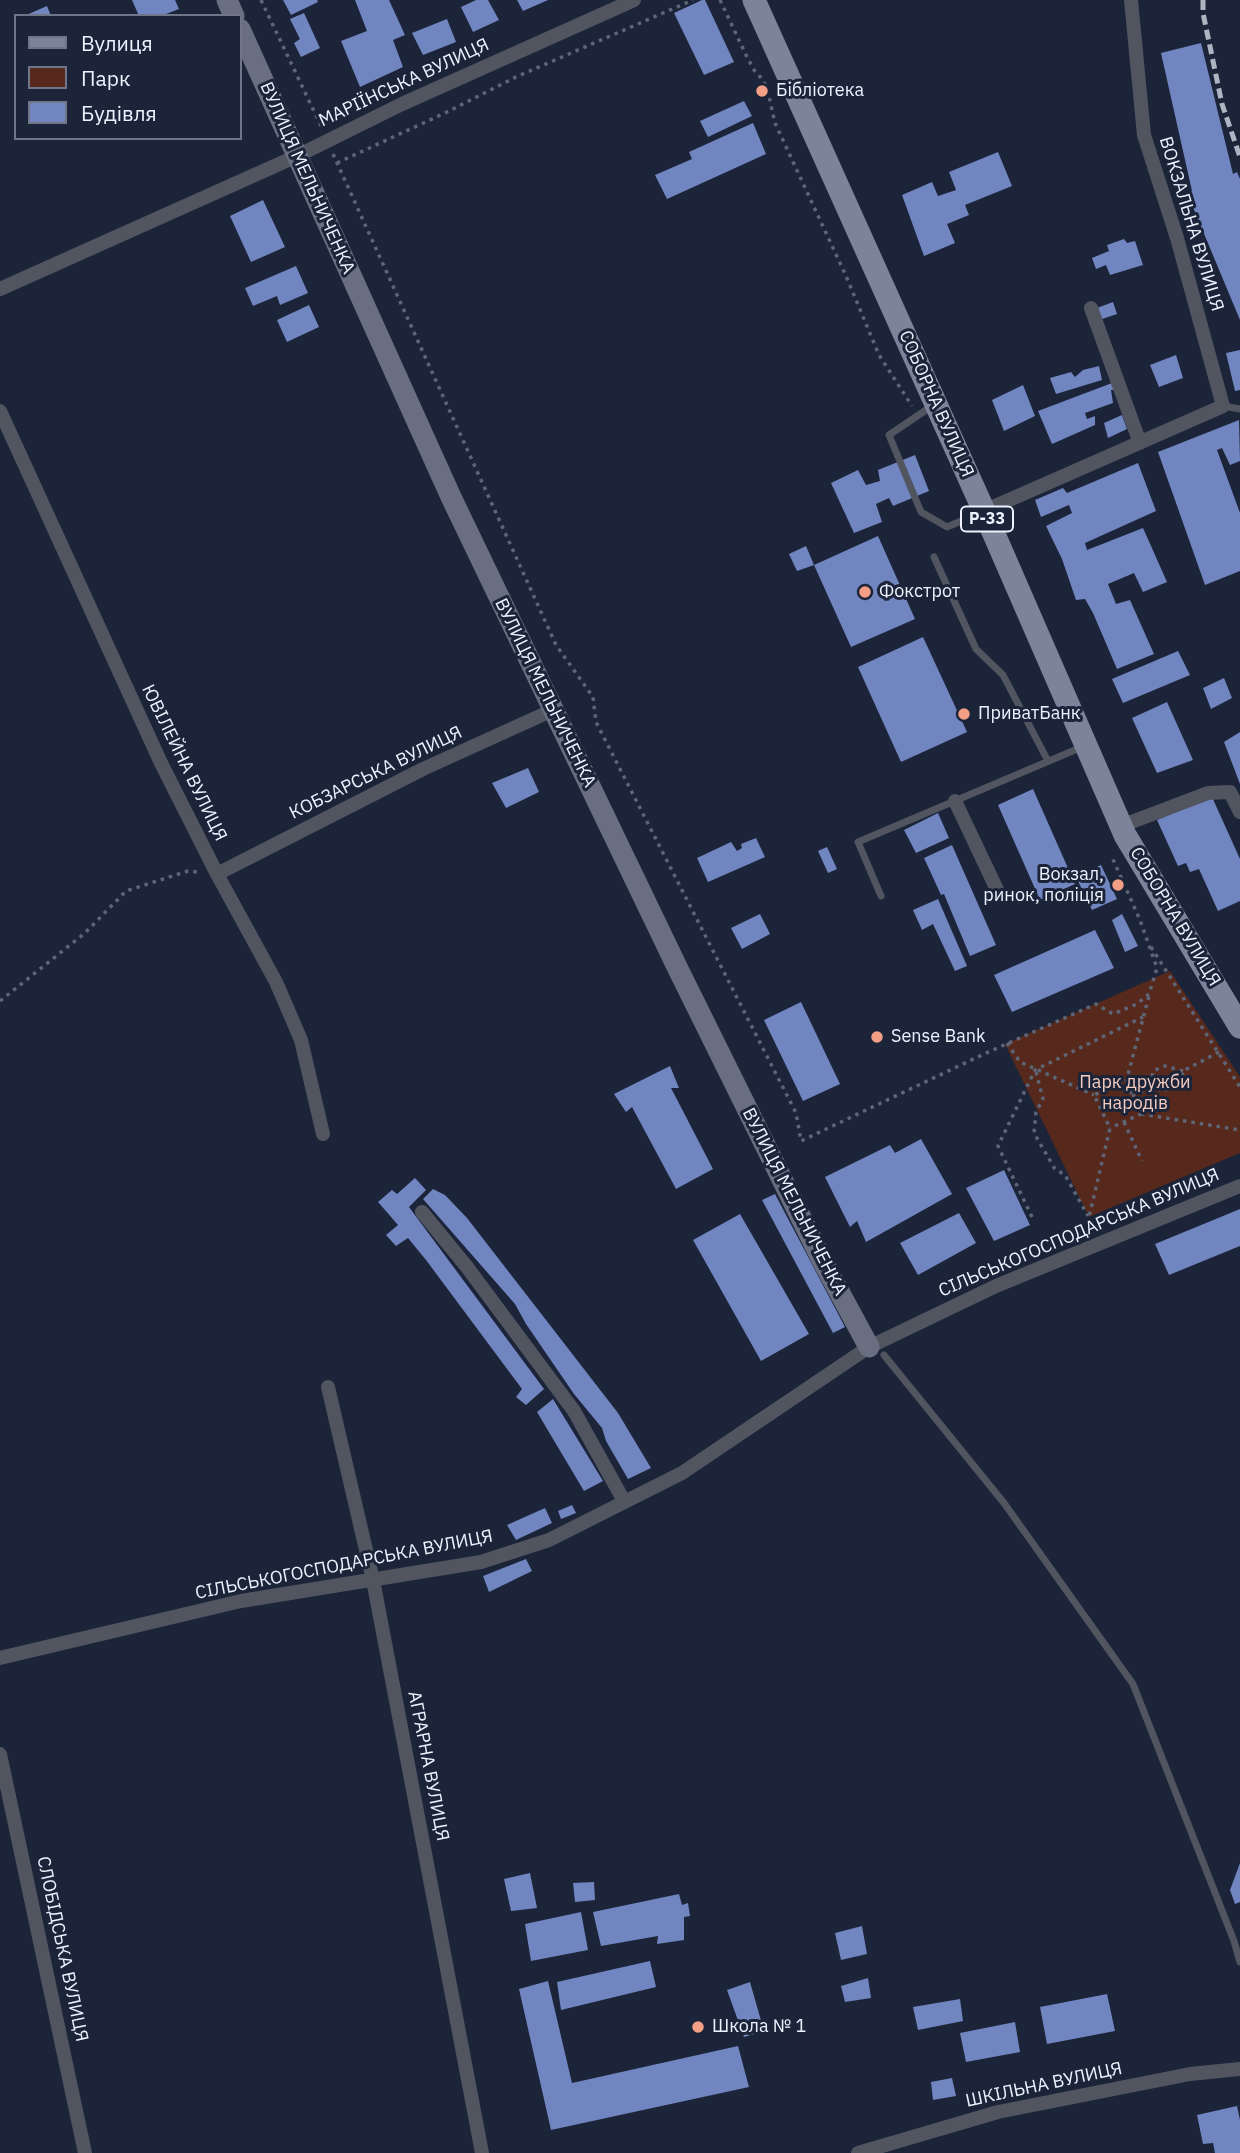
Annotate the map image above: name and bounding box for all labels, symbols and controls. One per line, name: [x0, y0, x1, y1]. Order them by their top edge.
legend: [14, 14, 242, 140]
text: Вулиця: [81, 29, 153, 57]
street label: МАРІЇНСЬКА ВУЛИЦЯ: [315, 34, 493, 132]
text: Парк: [81, 64, 131, 92]
street label: ВУЛИЦЯ МЕЛЬНИЧЕНКА: [255, 79, 359, 277]
place label: Бібліотека: [776, 80, 864, 102]
marker: Бібліотека: [754, 83, 770, 99]
text: Будівля: [81, 99, 157, 127]
street label: ВОКЗАЛЬНА ВУЛИЦЯ: [1154, 134, 1228, 314]
street label: СОБОРНА ВУЛИЦЯ: [894, 327, 978, 481]
road number: Р-33: [961, 506, 1013, 532]
place label: Фокстрот: [879, 581, 960, 603]
marker: Фокстрот: [857, 584, 873, 600]
street label: ВУЛИЦЯ МЕЛЬНИЧЕНКА: [490, 595, 600, 791]
street label: ЮВІЛЕЙНА ВУЛИЦЯ: [137, 681, 231, 845]
place label: ПриватБанк: [978, 703, 1081, 725]
marker: ПриватБанк: [956, 706, 972, 722]
street label: КОБЗАРСЬКА ВУЛИЦЯ: [286, 722, 466, 824]
street label: СОБОРНА ВУЛИЦЯ: [1125, 844, 1225, 990]
place label: Вокзал, ринок, поліція: [983, 864, 1104, 906]
marker: Вокзал, ринок, поліція: [1110, 877, 1126, 893]
place label: Sense Bank: [891, 1026, 986, 1048]
marker: Sense Bank: [869, 1029, 885, 1045]
park label: Парк дружби народів: [1079, 1072, 1191, 1114]
street label: ВУЛИЦЯ МЕЛЬНИЧЕНКА: [737, 1105, 851, 1299]
street label: СІЛЬСЬКОГОСПОДАРСЬКА ВУЛИЦЯ: [935, 1164, 1223, 1302]
street label: СІЛЬСЬКОГОСПОДАРСЬКА ВУЛИЦЯ: [193, 1526, 495, 1604]
street label: АГРАРНА ВУЛИЦЯ: [403, 1689, 453, 1843]
street label: СЛОБІДСЬКА ВУЛИЦЯ: [32, 1854, 92, 2044]
place label: Школа № 1: [712, 2016, 806, 2038]
marker: Школа № 1: [690, 2019, 706, 2035]
street label: ШКІЛЬНА ВУЛИЦЯ: [964, 2058, 1124, 2112]

